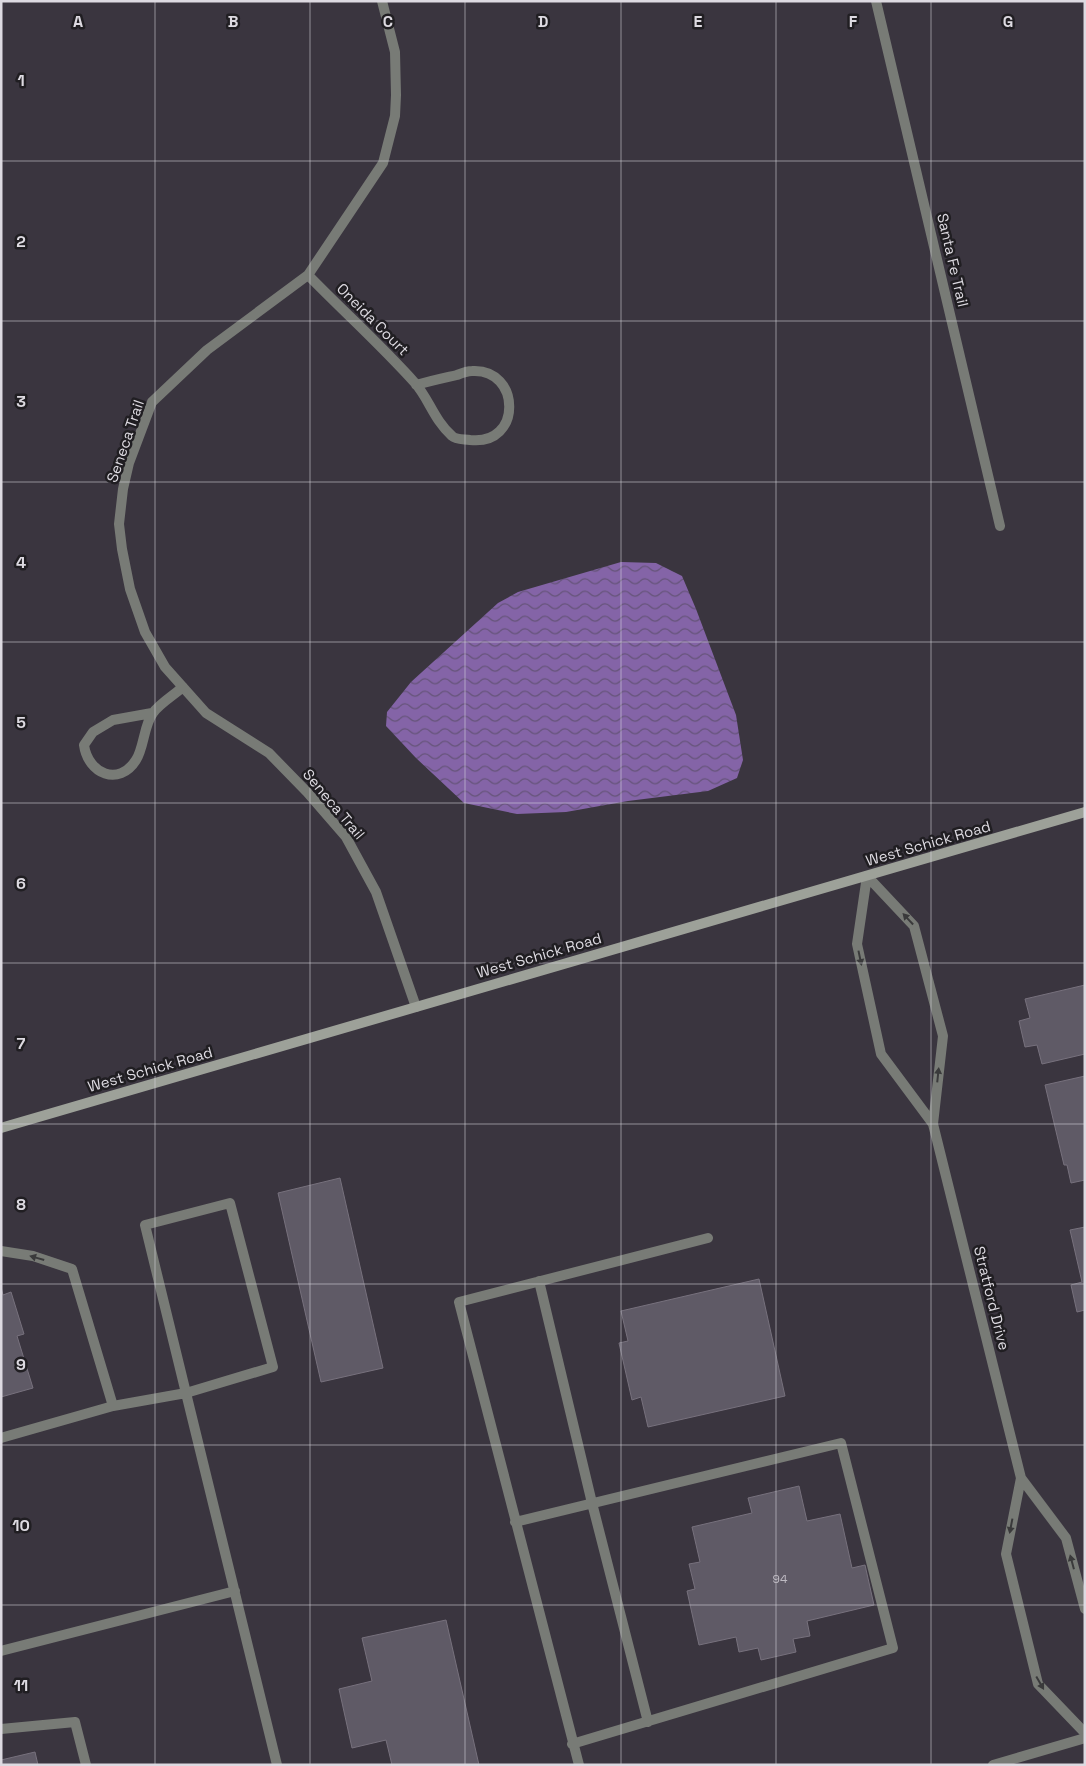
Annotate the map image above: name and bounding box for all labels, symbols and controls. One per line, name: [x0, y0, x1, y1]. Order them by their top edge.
text: A: [73, 11, 83, 32]
text: B: [228, 11, 238, 32]
text: C: [383, 11, 393, 32]
text: D: [538, 11, 548, 32]
text: E: [694, 11, 703, 32]
text: F: [849, 11, 858, 32]
text: G: [1003, 11, 1013, 32]
text: 1: [17, 70, 25, 91]
street label: Santa Fe Trail: [933, 211, 973, 309]
text: 2: [16, 231, 26, 252]
street label: Oneida Court: [333, 279, 413, 359]
text: 3: [16, 391, 26, 412]
street label: Seneca Trail: [102, 397, 148, 485]
text: 4: [16, 552, 26, 573]
text: 5: [16, 712, 26, 733]
street label: Seneca Trail: [299, 765, 369, 843]
street label: West Schick Road: [863, 816, 993, 870]
text: 6: [16, 873, 26, 894]
one-way arrow: [902, 914, 914, 926]
street label: West Schick Road: [474, 928, 604, 982]
one-way arrow: [856, 951, 864, 966]
text: 7: [17, 1033, 26, 1054]
street label: West Schick Road: [85, 1042, 215, 1096]
one-way arrow: [934, 1067, 942, 1083]
text: 8: [16, 1194, 26, 1215]
street label: Stratford Drive: [970, 1244, 1014, 1352]
one-way arrow: [29, 1253, 44, 1261]
text: 9: [16, 1354, 26, 1375]
text: 10: [12, 1515, 30, 1536]
one-way arrow: [1007, 1519, 1015, 1535]
one-way arrow: [1068, 1554, 1076, 1569]
house number: 94: [773, 1571, 788, 1587]
text: 11: [14, 1675, 28, 1696]
one-way arrow: [1036, 1676, 1045, 1690]

